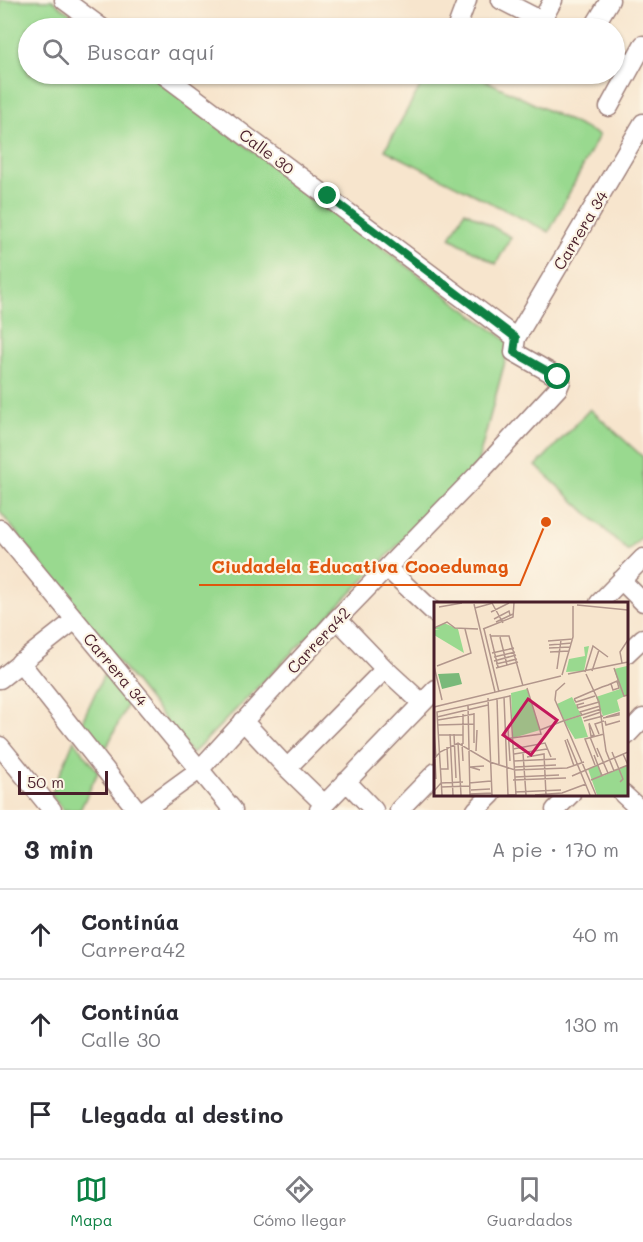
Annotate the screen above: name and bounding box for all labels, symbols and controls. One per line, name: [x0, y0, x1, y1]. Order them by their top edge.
search box: [18, 18, 625, 84]
icon: search: [39, 35, 72, 68]
text: Buscar aquí: [87, 37, 215, 66]
street label: Calle 30: [235, 123, 299, 179]
route end: [314, 182, 340, 208]
street label: Carrera 34: [548, 186, 612, 274]
route start: [544, 363, 570, 389]
callout: Ciudadela Educativa Cooedumag: [199, 549, 520, 585]
text: Ciudadela Educativa Cooedumag: [212, 554, 509, 578]
street label: Carrera42: [282, 602, 354, 678]
inset map: [434, 602, 628, 795]
street label: Carrera 34: [79, 628, 153, 710]
scale bar: [18, 768, 108, 796]
text: 50 m: [27, 771, 64, 792]
text: 3 min: [24, 832, 93, 866]
text: A pie · 170 m: [492, 836, 619, 862]
text: Continúa: [81, 907, 179, 936]
icon: ahead: [24, 918, 57, 951]
text: 40 m: [573, 921, 619, 947]
text: Carrera42: [81, 936, 186, 962]
text: Continúa: [81, 997, 179, 1026]
icon: ahead: [24, 1008, 57, 1041]
text: 130 m: [564, 1011, 619, 1037]
text: Calle 30: [81, 1026, 161, 1052]
icon: arrive: [24, 1098, 57, 1131]
text: Llegada al destino: [81, 1100, 283, 1129]
tab: Mapa: [70, 1173, 113, 1230]
tab: Cómo llegar: [253, 1173, 346, 1230]
tab: Guardados: [487, 1173, 573, 1230]

